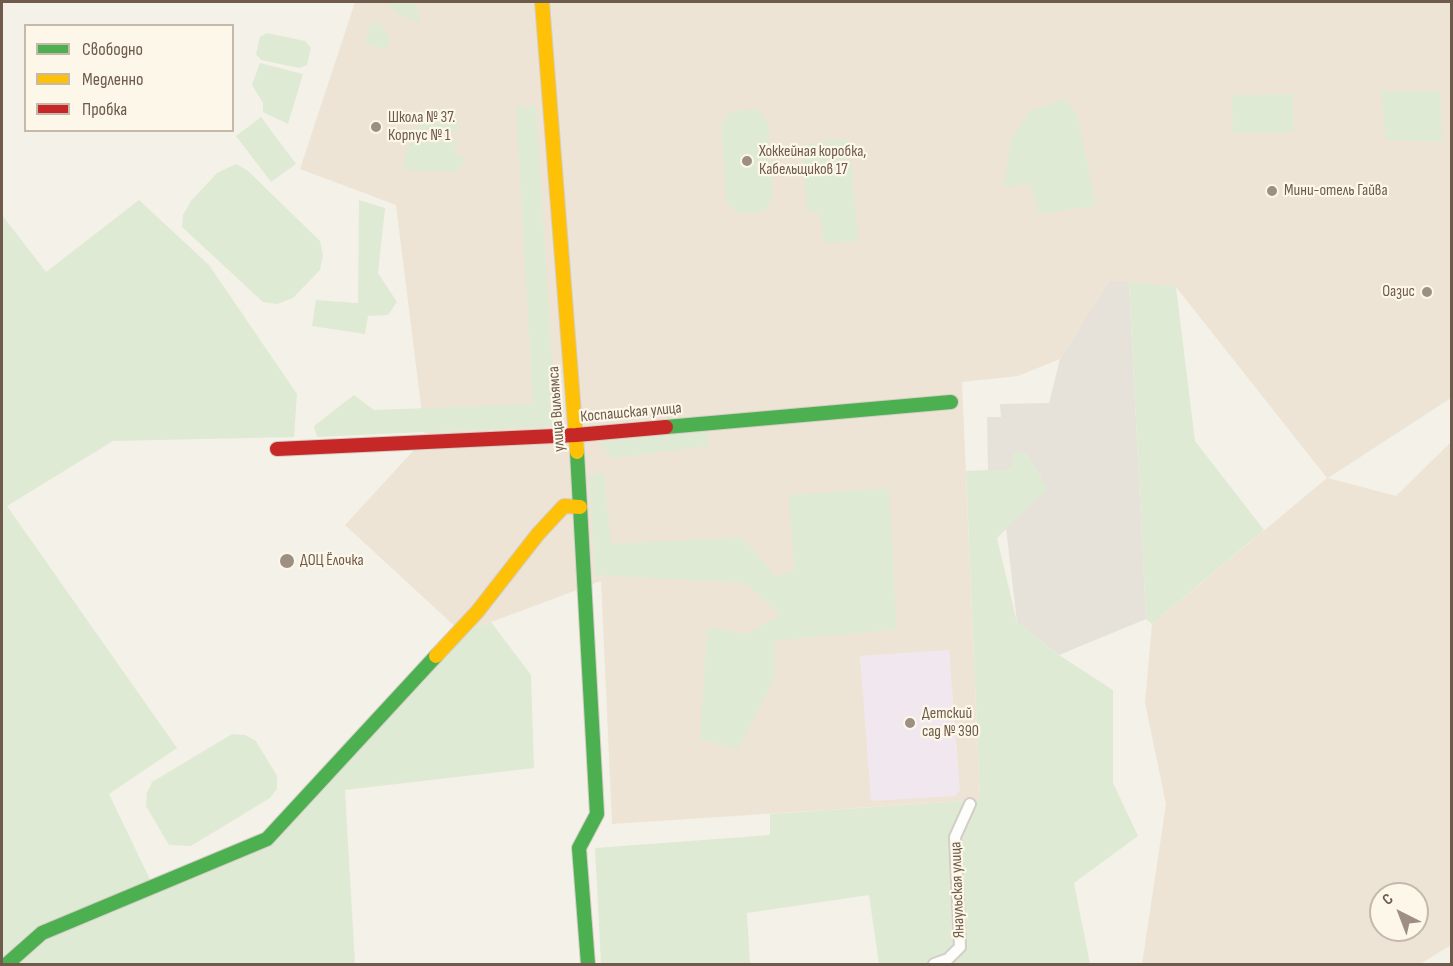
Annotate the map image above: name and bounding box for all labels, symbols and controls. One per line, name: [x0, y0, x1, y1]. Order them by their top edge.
legend: [24, 24, 234, 132]
text: Свободно: [82, 39, 143, 60]
text: Медленно: [82, 69, 144, 90]
text: Пробка: [82, 99, 127, 120]
place label: Школа № 37. Корпус № 1: [388, 108, 455, 146]
marker: Школа № 37. Корпус № 1: [369, 120, 383, 134]
place label: Хоккейная коробка, Кабельщиков 17: [759, 142, 866, 180]
marker: Хоккейная коробка, Кабельщиков 17: [740, 154, 754, 168]
place label: Мини-отель Гайва: [1284, 181, 1388, 201]
marker: Мини-отель Гайва: [1265, 184, 1279, 198]
place label: Оазис: [1382, 282, 1415, 302]
marker: Оазис: [1420, 285, 1434, 299]
street label: улица Вильямса: [544, 366, 570, 452]
street label: Коспашская улица: [580, 399, 682, 427]
place label: ДОЦ Ёлочка: [300, 551, 364, 571]
marker: ДОЦ Ёлочка: [278, 552, 296, 570]
place label: Детский сад № 390: [922, 704, 979, 742]
marker: Детский сад № 390: [903, 716, 917, 730]
street label: Янаульская улица: [947, 841, 969, 939]
north arrow: [1369, 882, 1429, 942]
text: С: [1379, 890, 1397, 910]

